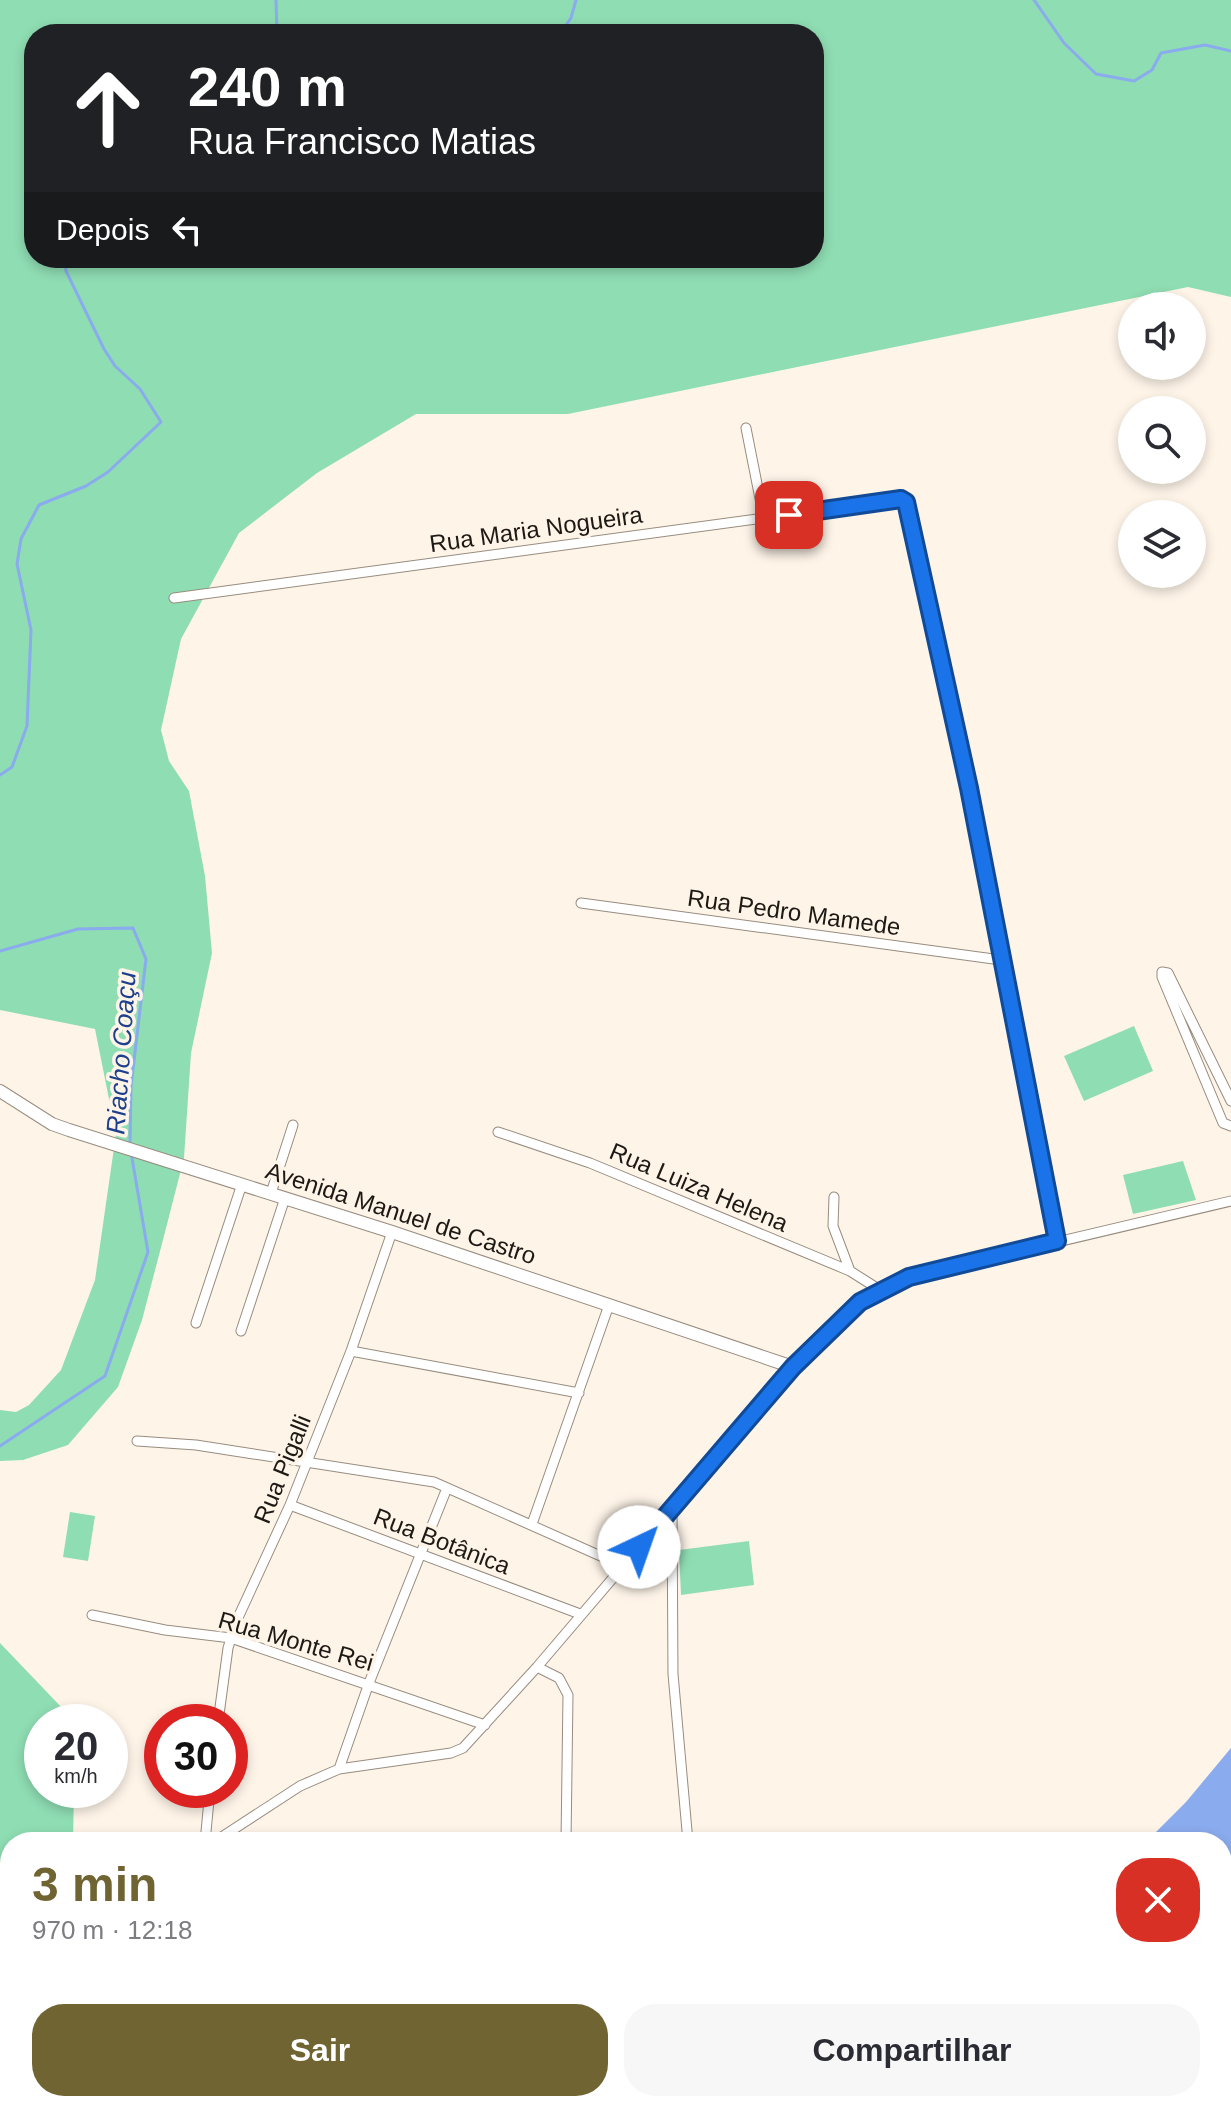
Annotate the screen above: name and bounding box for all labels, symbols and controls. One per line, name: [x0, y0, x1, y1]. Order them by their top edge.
text: 240 m: [188, 55, 347, 118]
icon: ahead: [56, 56, 160, 160]
text: Rua Francisco Matias: [188, 121, 536, 162]
icon: left: [165, 208, 209, 252]
text: Depois: [56, 213, 149, 246]
map controls: [1118, 292, 1206, 588]
button: sound: [1118, 292, 1206, 380]
button: search: [1118, 396, 1206, 484]
pin: [755, 481, 823, 549]
icon: arrive: [767, 493, 811, 537]
button: layers: [1118, 500, 1206, 588]
street label: Rua Maria Nogueira: [428, 501, 645, 557]
street label: Rua Pedro Mamede: [686, 884, 902, 940]
water label: Riacho Coaçu: [100, 970, 142, 1136]
street label: Rua Luiza Helena: [606, 1137, 793, 1237]
street label: Avenida Manuel de Castro: [263, 1157, 539, 1269]
street label: Rua Pigalli: [248, 1411, 316, 1527]
street label: Rua Botânica: [370, 1503, 515, 1580]
position arrow: [597, 1505, 681, 1589]
street label: Rua Monte Rei: [215, 1606, 377, 1676]
speed limit sign: 30: [144, 1704, 248, 1808]
text: 20: [54, 1724, 98, 1768]
text: km/h: [54, 1765, 98, 1787]
text: 3 min: [32, 1858, 157, 1911]
button: close: [1116, 1858, 1200, 1942]
text: 970 m · 12:18: [32, 1915, 192, 1945]
button: Sair: [32, 2004, 608, 2096]
button: Compartilhar: [624, 2004, 1200, 2096]

